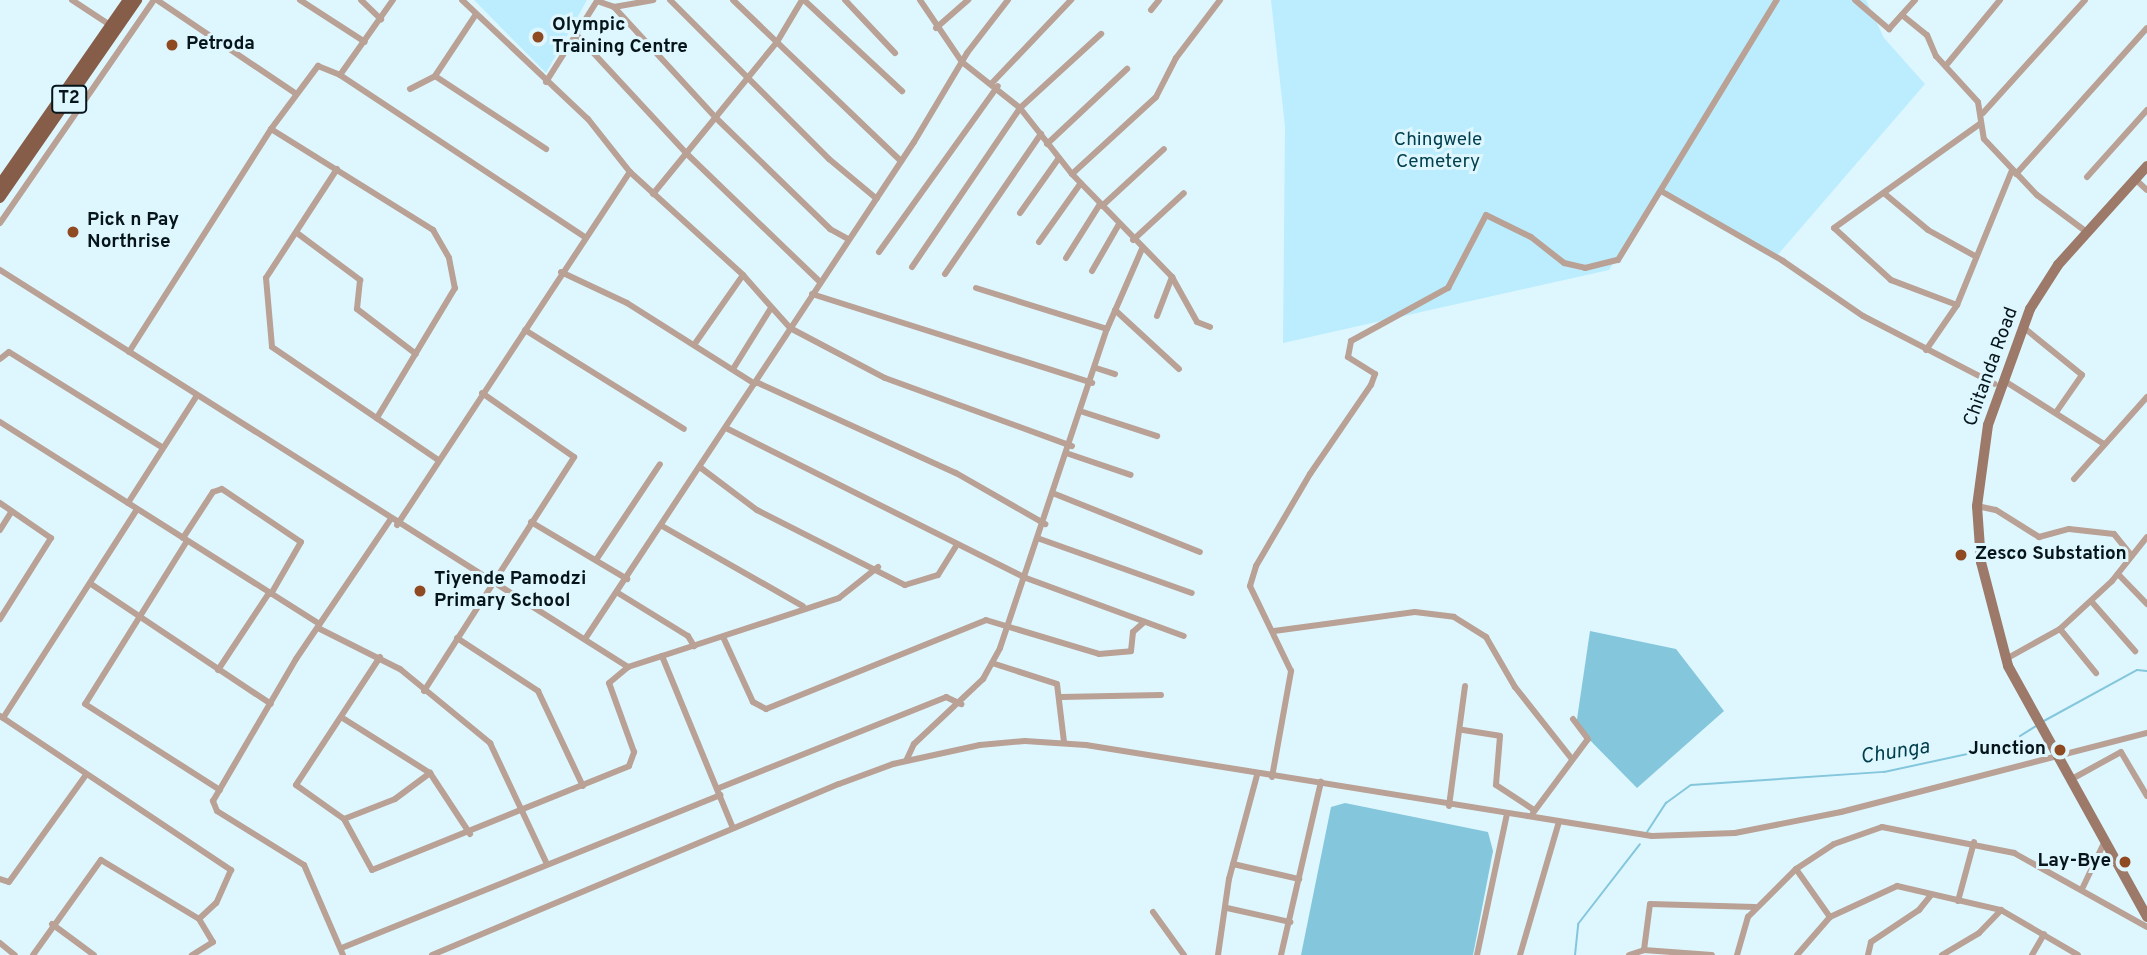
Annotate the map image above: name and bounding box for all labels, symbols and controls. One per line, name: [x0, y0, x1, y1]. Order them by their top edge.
place label: Olympic Training Centre: [552, 15, 688, 59]
marker: Olympic Training Centre: [530, 29, 546, 45]
place label: Petroda: [186, 34, 255, 56]
marker: Petroda: [164, 37, 180, 53]
road number: T2: [50, 84, 88, 114]
park label: Chingwele Cemetery: [1394, 130, 1482, 174]
place label: Pick n Pay Northrise: [87, 210, 179, 254]
marker: Pick n Pay Northrise: [65, 224, 81, 240]
street label: Chitanda Road: [1960, 304, 2024, 430]
place label: Zesco Substation: [1975, 544, 2127, 566]
marker: Zesco Substation: [1953, 547, 1969, 563]
place label: Tiyende Pamodzi Primary School: [434, 569, 586, 613]
marker: Tiyende Pamodzi Primary School: [412, 583, 428, 599]
water label: Chunga: [1859, 735, 1931, 771]
place label: Junction: [1968, 739, 2046, 761]
marker: Junction: [2052, 742, 2068, 758]
place label: Lay-Bye: [2038, 851, 2111, 873]
marker: Lay-Bye: [2117, 854, 2133, 870]

